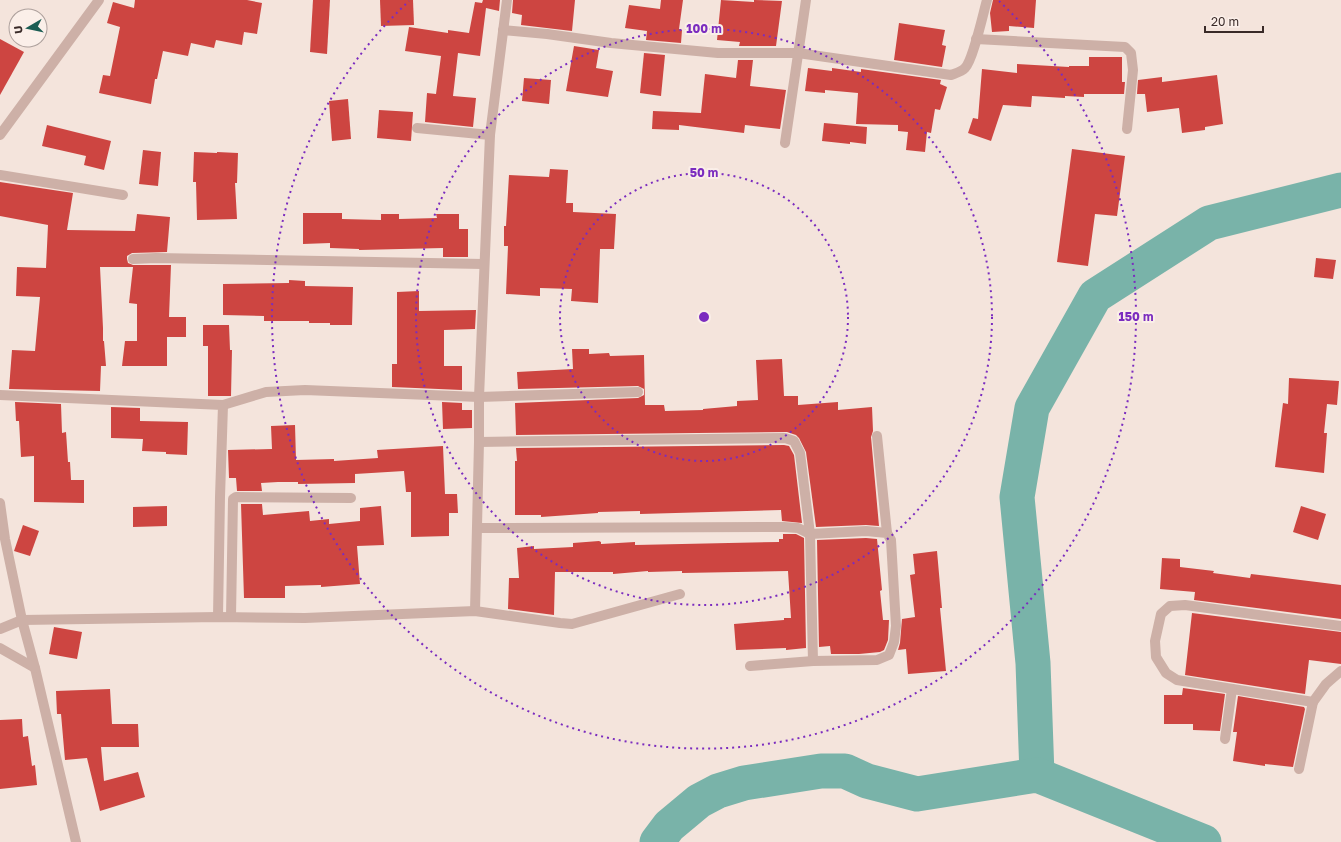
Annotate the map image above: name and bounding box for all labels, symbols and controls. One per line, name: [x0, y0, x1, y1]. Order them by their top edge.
north arrow: [8, 8, 48, 48]
scale bar: [1205, 8, 1263, 34]
text: 20 m: [1211, 14, 1239, 29]
text: 100 m: [686, 21, 722, 36]
text: U: [11, 25, 25, 35]
text: 50 m: [690, 165, 718, 180]
text: 150 m: [1119, 309, 1153, 324]
centre of rings: [697, 310, 711, 324]

